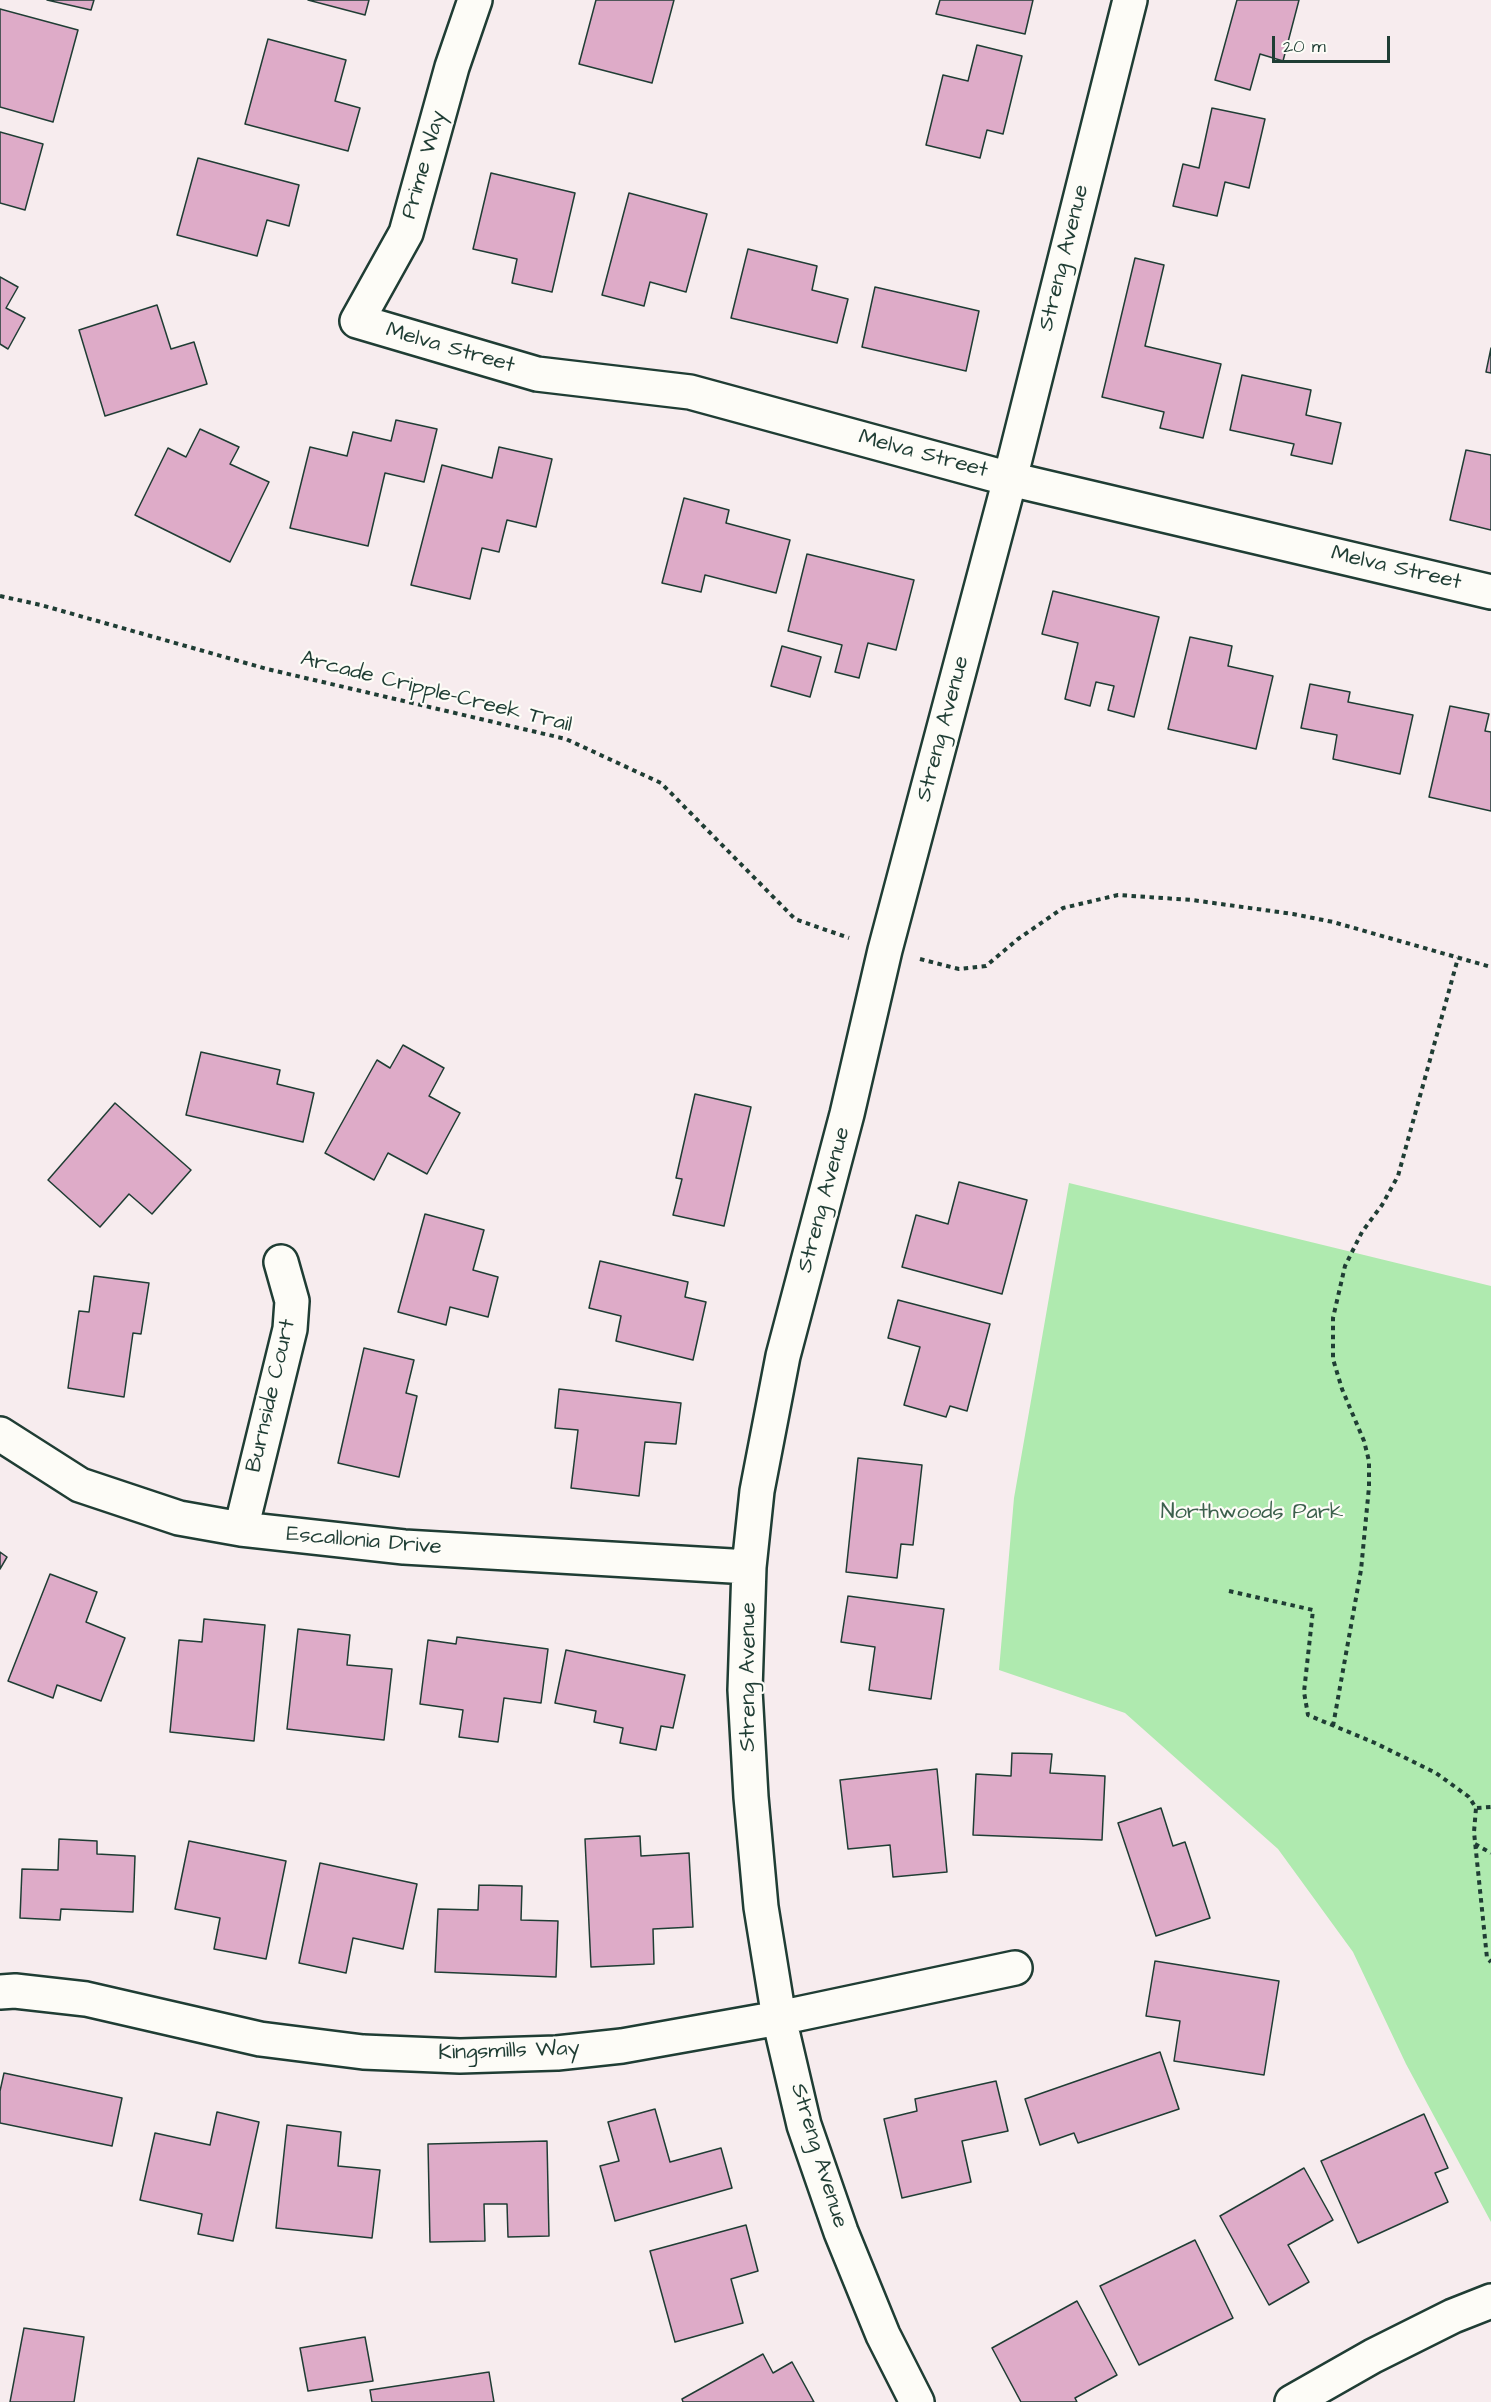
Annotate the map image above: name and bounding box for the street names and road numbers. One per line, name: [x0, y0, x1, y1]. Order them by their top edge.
street label: Prime Way: [397, 108, 453, 222]
street label: Streng Avenue: [1034, 182, 1096, 334]
street label: Melva Street: [383, 318, 517, 380]
street label: Melva Street: [855, 425, 991, 485]
street label: Melva Street: [1328, 541, 1464, 597]
street label: Arcade Cripple-Creek Trail: [298, 646, 574, 740]
street label: Streng Avenue: [912, 653, 976, 805]
street label: Streng Avenue: [793, 1124, 857, 1276]
street label: Burnside Court: [242, 1317, 302, 1475]
street label: Escallonia Drive: [285, 1522, 443, 1562]
street label: Streng Avenue: [736, 1602, 762, 1752]
street label: Kingsmills Way: [438, 2036, 580, 2068]
street label: Streng Avenue: [783, 2081, 853, 2231]

